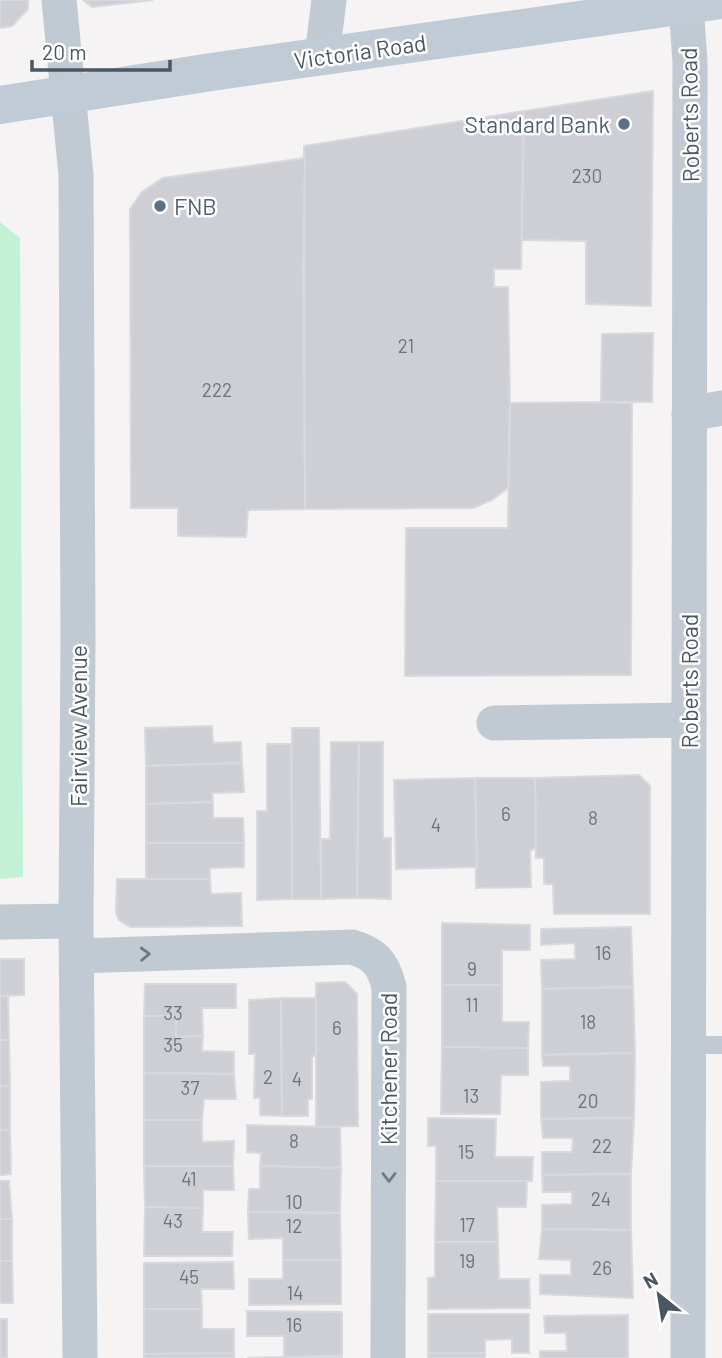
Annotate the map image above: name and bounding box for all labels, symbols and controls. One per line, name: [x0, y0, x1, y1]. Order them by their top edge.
scale bar: [32, 28, 170, 72]
street label: Victoria Road: [292, 28, 428, 74]
text: 20 m: [42, 39, 87, 64]
street label: Roberts Road: [674, 47, 704, 183]
place label: Standard Bank: [465, 110, 610, 138]
marker: Standard Bank: [616, 116, 632, 132]
house number: 230: [572, 164, 602, 187]
place label: FNB: [174, 192, 217, 220]
marker: FNB: [152, 198, 168, 214]
house number: 21: [398, 334, 414, 357]
house number: 222: [202, 378, 232, 401]
street label: Roberts Road: [675, 614, 703, 748]
street label: Fairview Avenue: [64, 645, 92, 807]
house number: 6: [501, 802, 511, 825]
house number: 8: [588, 806, 598, 829]
house number: 4: [431, 813, 441, 836]
house number: 16: [595, 941, 611, 964]
one-way arrow: [140, 946, 151, 962]
house number: 9: [467, 957, 477, 980]
street label: Kitchener Road: [374, 993, 402, 1145]
house number: 11: [465, 993, 479, 1016]
house number: 33: [163, 1001, 183, 1024]
house number: 18: [580, 1010, 596, 1033]
house number: 6: [332, 1016, 342, 1039]
house number: 35: [163, 1033, 183, 1056]
house number: 2: [263, 1065, 273, 1088]
house number: 4: [292, 1067, 302, 1090]
house number: 37: [181, 1076, 199, 1099]
house number: 13: [463, 1084, 479, 1107]
house number: 20: [578, 1089, 598, 1112]
house number: 8: [289, 1129, 299, 1152]
house number: 22: [592, 1134, 612, 1157]
house number: 15: [458, 1140, 474, 1163]
house number: 41: [181, 1167, 197, 1190]
one-way arrow: [381, 1172, 396, 1183]
house number: 24: [591, 1187, 611, 1210]
house number: 10: [285, 1190, 303, 1213]
house number: 43: [163, 1209, 183, 1232]
house number: 17: [459, 1213, 475, 1236]
house number: 12: [286, 1214, 302, 1237]
house number: 19: [459, 1249, 475, 1272]
house number: 26: [592, 1256, 612, 1279]
north arrow: [624, 1260, 694, 1330]
house number: 45: [179, 1265, 199, 1288]
text: N: [639, 1267, 661, 1293]
house number: 14: [286, 1281, 304, 1304]
house number: 16: [286, 1313, 302, 1336]

